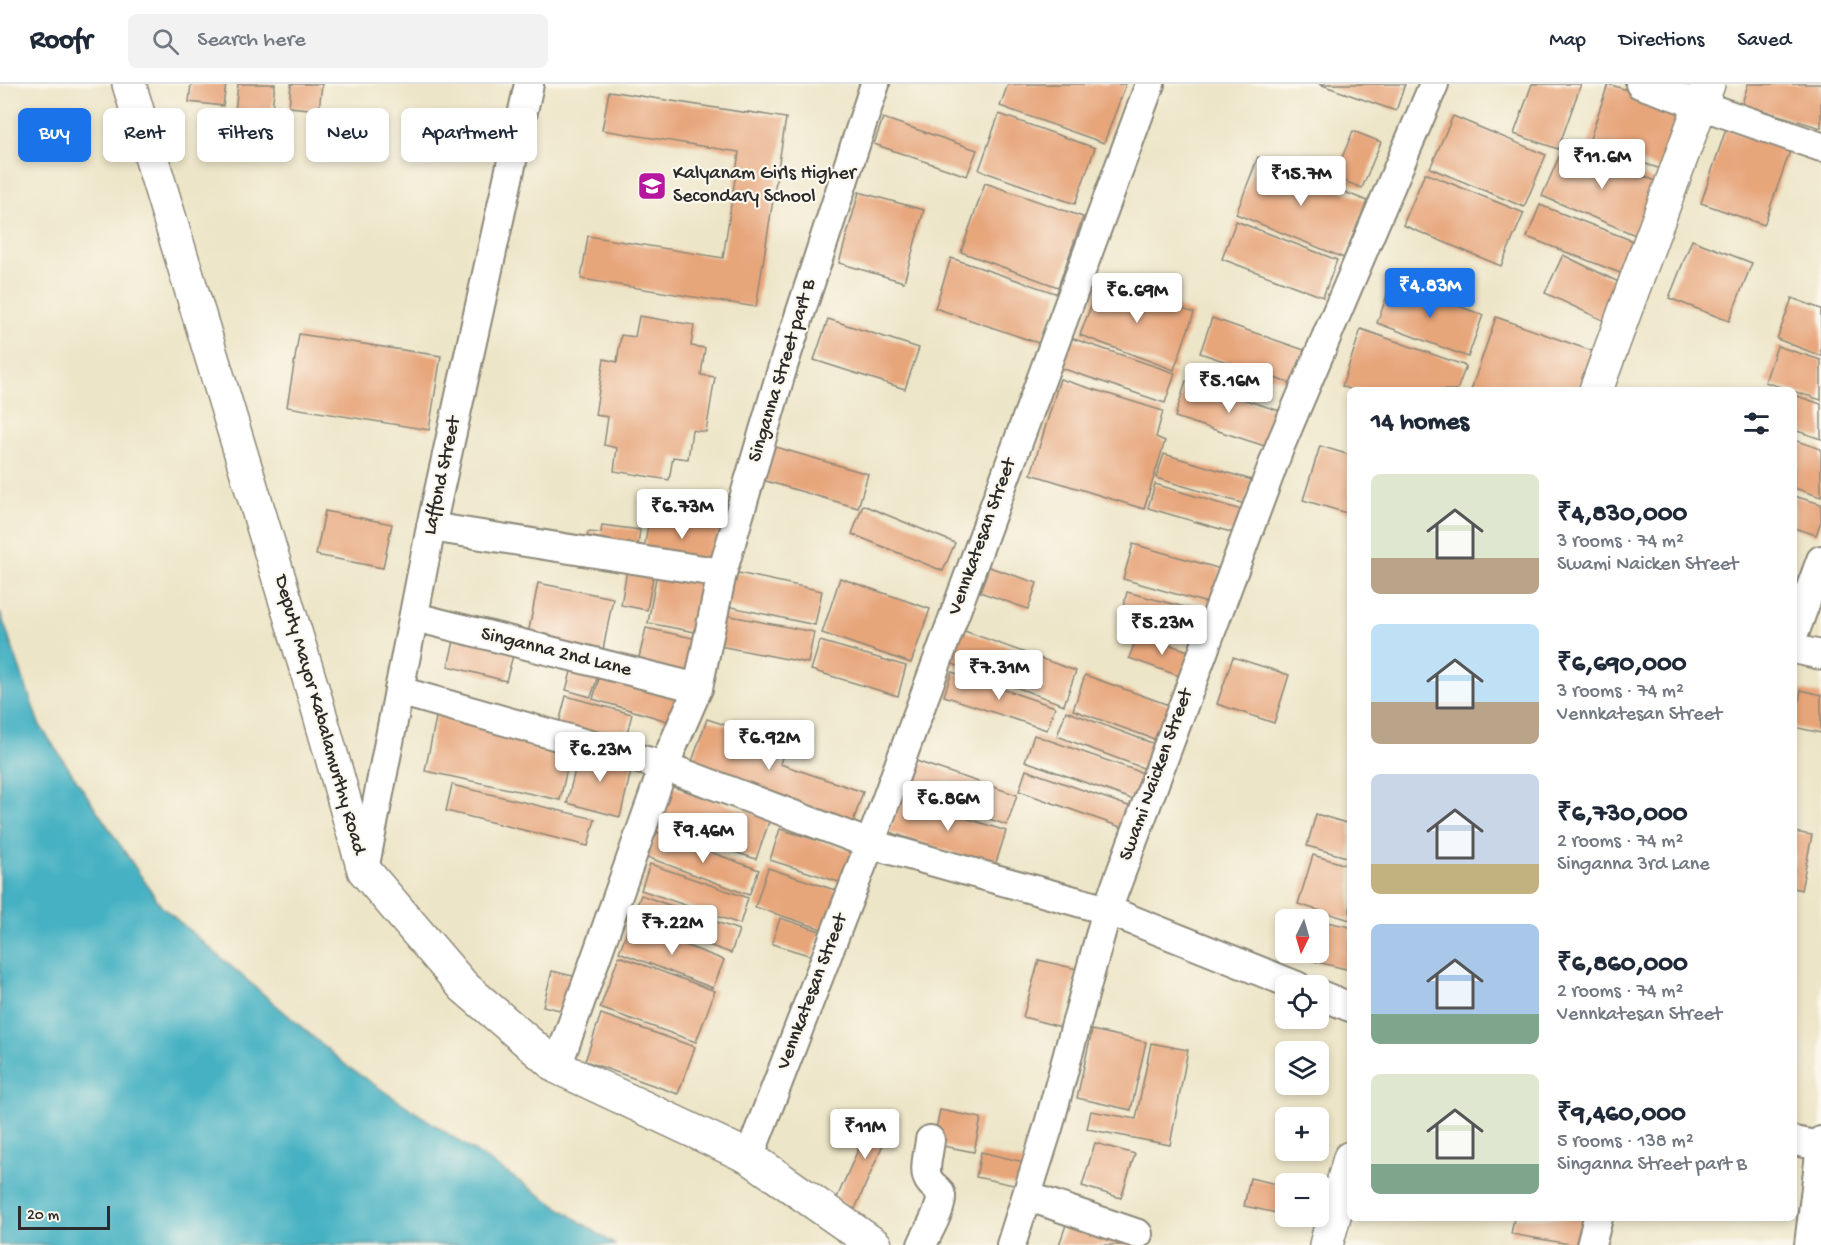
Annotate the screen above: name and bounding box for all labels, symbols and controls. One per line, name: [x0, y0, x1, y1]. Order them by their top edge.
search box: [128, 14, 548, 68]
text: Roofr: [30, 25, 92, 58]
icon: search: [149, 25, 182, 58]
text: Search here: [197, 28, 306, 54]
text: Map: [1549, 29, 1586, 54]
text: Directions: [1619, 29, 1704, 54]
text: Saved: [1737, 29, 1791, 54]
chip: Buy: [18, 108, 91, 162]
chip: Rent: [103, 108, 185, 162]
chip: Filters: [197, 108, 294, 162]
chip: New: [306, 108, 389, 162]
chip: Apartment: [401, 108, 537, 162]
pin: ₹11.6M: [1553, 139, 1651, 190]
text: ₹11.6M: [1573, 147, 1631, 170]
pin: ₹15.7M: [1252, 156, 1350, 207]
place label: Kalyanam Girls Higher Secondary School: [673, 163, 858, 209]
text: ₹15.7M: [1271, 164, 1331, 187]
school or university icon: Kalyanam Girls Higher Secondary School: [636, 170, 668, 202]
pin: ₹4.83M: [1381, 268, 1479, 319]
pin: ₹6.69M: [1088, 273, 1186, 324]
street label: Singanna Street part B: [744, 276, 822, 465]
text: ₹4.83M: [1399, 276, 1461, 299]
text: ₹6.69M: [1106, 281, 1168, 304]
pin: ₹5.16M: [1180, 363, 1278, 414]
text: ₹5.16M: [1199, 371, 1259, 394]
icon: filters: [1740, 407, 1773, 440]
text: 14 homes: [1371, 408, 1469, 439]
street label: Laffond Street: [419, 413, 467, 537]
street label: Vennkatesan Street: [944, 454, 1023, 619]
pin: ₹6.73M: [633, 489, 731, 540]
text: ₹6.73M: [651, 497, 713, 520]
icon: home: [1419, 498, 1491, 570]
text: ₹4,830,000: [1557, 500, 1687, 531]
text: 3 rooms · 74 m²: [1557, 531, 1684, 554]
text: Swami Naicken Street: [1557, 554, 1738, 577]
street label: Deputy Mayor Kabalamurthy Road: [267, 571, 371, 859]
pin: ₹5.23M: [1113, 605, 1211, 656]
text: ₹5.23M: [1131, 613, 1193, 636]
street label: Singanna 2nd Lane: [478, 623, 634, 683]
icon: home: [1419, 648, 1491, 720]
pin: ₹7.31M: [950, 650, 1048, 701]
text: ₹6,690,000: [1557, 650, 1687, 681]
text: ₹7.31M: [969, 658, 1029, 681]
text: 3 rooms · 74 m²: [1557, 681, 1684, 704]
street label: Swami Naicken Street: [1115, 684, 1199, 864]
text: Vennkatesan Street: [1557, 704, 1722, 727]
pin: ₹6.92M: [720, 720, 818, 771]
text: ₹6.92M: [738, 728, 800, 751]
pin: ₹6.23M: [551, 732, 649, 783]
text: ₹6.23M: [569, 740, 631, 763]
pin: ₹6.86M: [899, 781, 997, 832]
text: ₹6.86M: [917, 789, 979, 812]
icon: home: [1419, 798, 1491, 870]
text: ₹6,730,000: [1557, 800, 1687, 831]
pin: ₹9.46M: [654, 813, 752, 864]
text: ₹9.46M: [672, 821, 734, 844]
text: 2 rooms · 74 m²: [1557, 831, 1683, 854]
text: Singanna 3rd Lane: [1557, 854, 1710, 877]
pin: ₹7.22M: [623, 905, 721, 956]
street label: Vennkatesan Street: [772, 909, 854, 1074]
north arrow: [1275, 909, 1329, 963]
map controls: [1275, 909, 1329, 1227]
text: ₹7.22M: [641, 913, 703, 936]
icon: home: [1419, 948, 1491, 1020]
text: ₹6,860,000: [1557, 950, 1688, 981]
button: locate: [1275, 975, 1329, 1029]
text: 2 rooms · 74 m²: [1557, 981, 1683, 1004]
text: Vennkatesan Street: [1557, 1004, 1722, 1027]
button: layers: [1275, 1041, 1329, 1095]
icon: home: [1419, 1098, 1491, 1170]
text: ₹9,460,000: [1557, 1100, 1686, 1131]
button: +: [1275, 1107, 1329, 1161]
pin: ₹11M: [829, 1109, 901, 1160]
text: ₹11M: [844, 1117, 886, 1140]
text: 5 rooms · 138 m²: [1557, 1131, 1694, 1154]
text: Singanna Street part B: [1557, 1154, 1747, 1177]
button: −: [1275, 1173, 1329, 1227]
scale bar: [18, 1203, 110, 1230]
text: 20 m: [27, 1207, 59, 1226]

